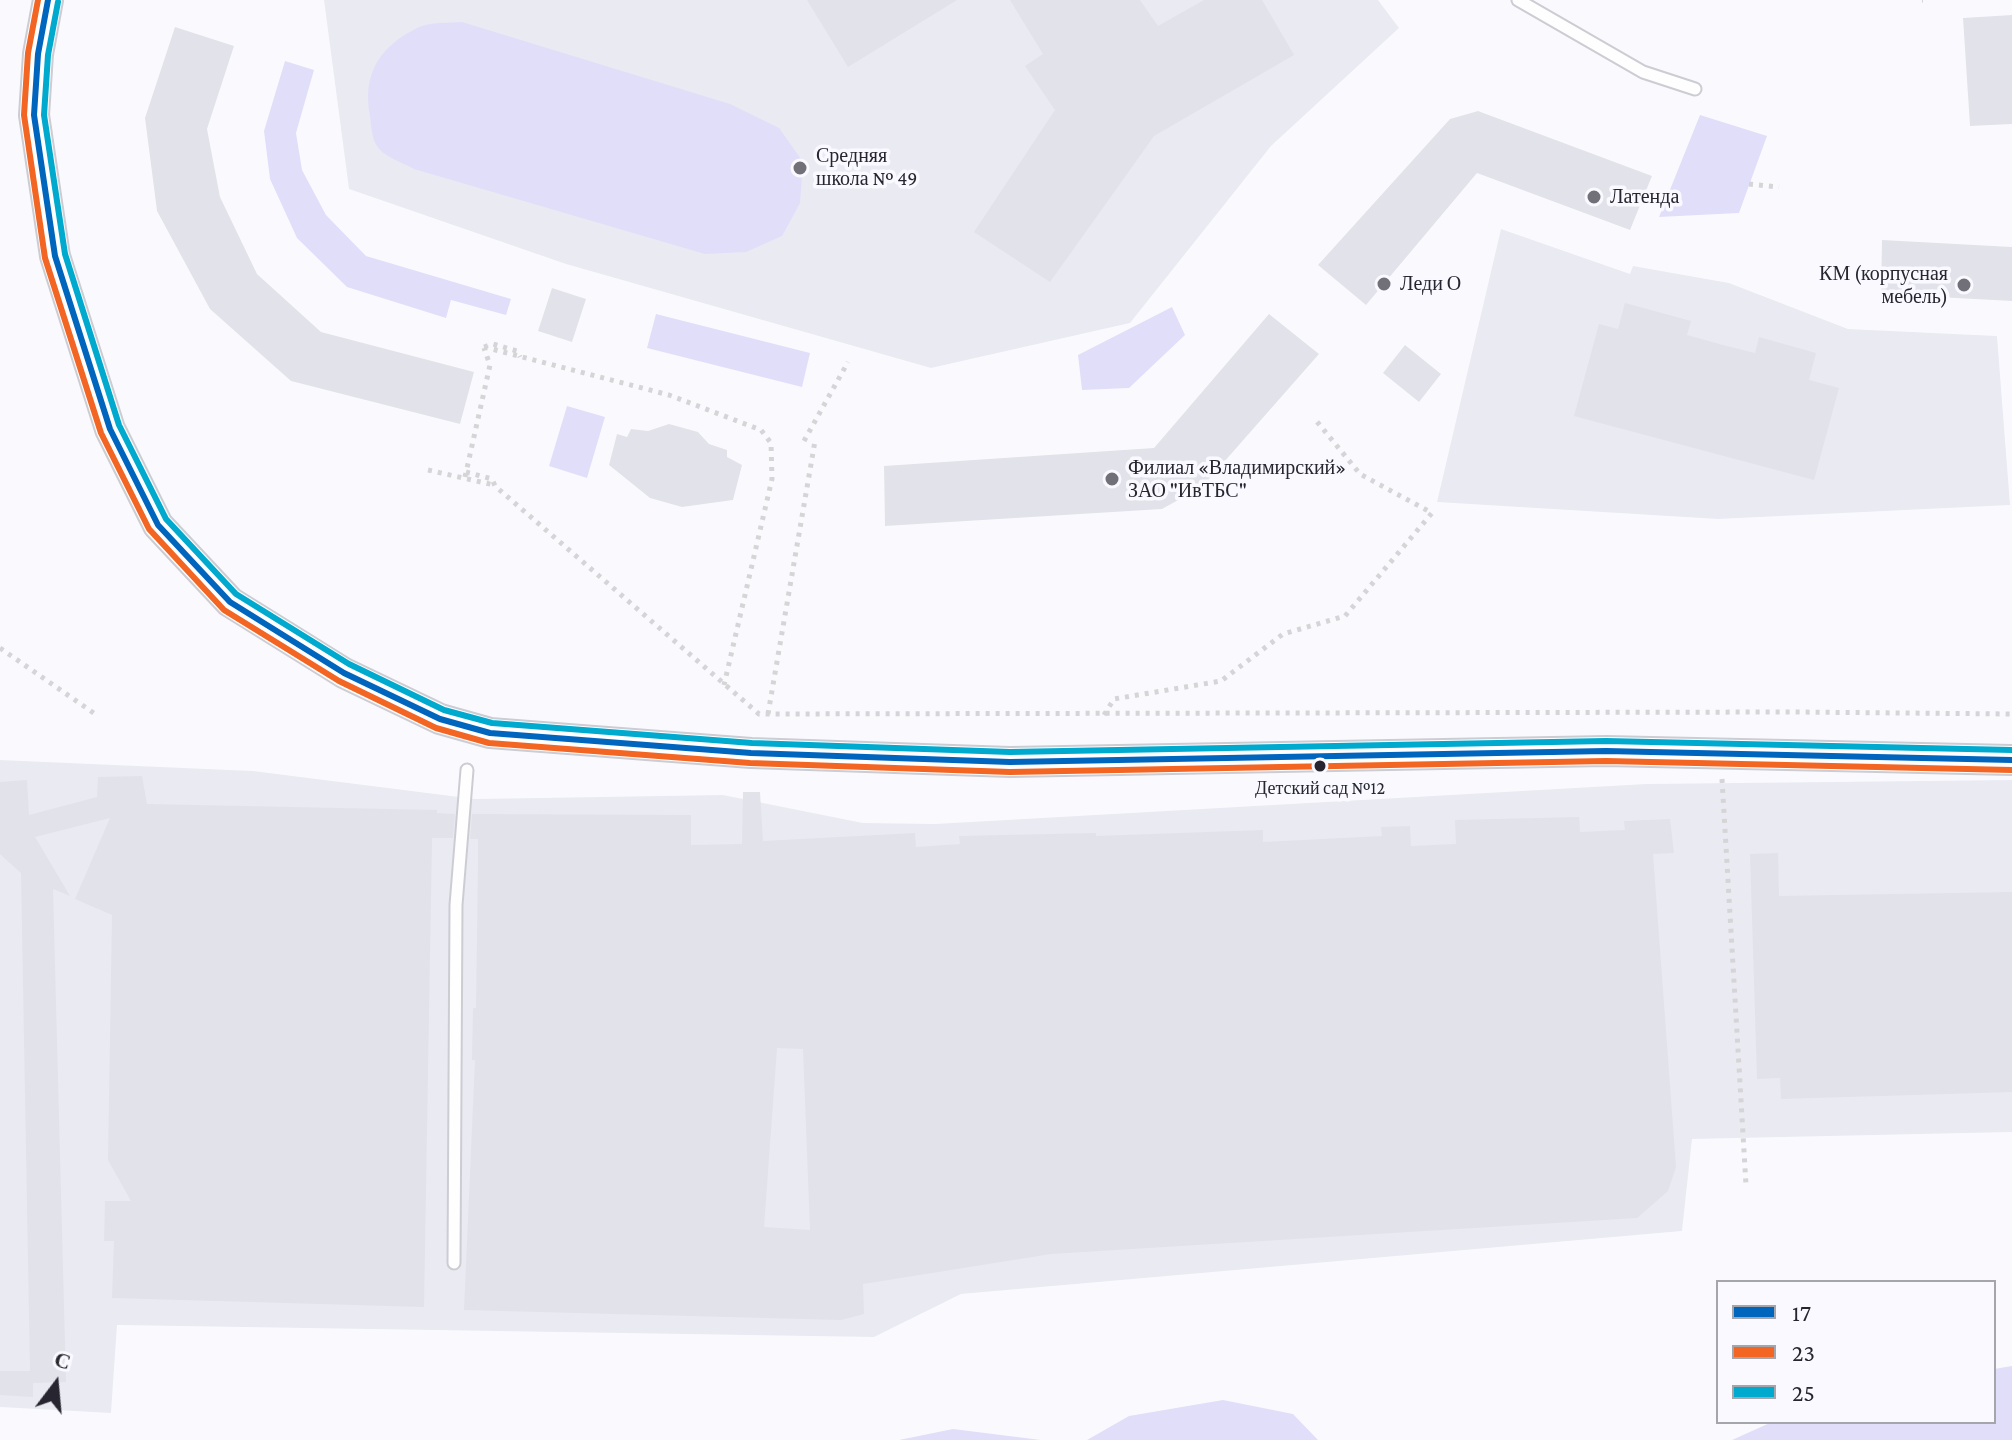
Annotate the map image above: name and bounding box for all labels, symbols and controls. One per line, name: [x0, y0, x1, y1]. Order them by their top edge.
place label: Средняя школа № 49: [816, 144, 917, 191]
marker: Средняя школа № 49: [791, 159, 809, 177]
place label: Латенда: [1610, 185, 1679, 209]
marker: Латенда: [1585, 188, 1603, 206]
place label: КМ (корпусная мебель): [1819, 262, 1948, 309]
place label: Леди О: [1400, 272, 1461, 296]
marker: Леди О: [1375, 275, 1393, 293]
marker: КМ (корпусная мебель): [1955, 276, 1973, 294]
place label: Филиал «Владимирский» ЗАО "ИвТБС": [1128, 456, 1346, 503]
marker: Филиал «Владимирский» ЗАО "ИвТБС": [1103, 470, 1121, 488]
marker: Детский сад №12: [1312, 758, 1328, 774]
place label: Детский сад №12: [1255, 777, 1385, 799]
legend: [1716, 1280, 1996, 1424]
text: 17: [1792, 1299, 1811, 1326]
text: 23: [1792, 1339, 1815, 1366]
north arrow: [16, 1344, 96, 1424]
text: С: [52, 1346, 74, 1375]
text: 25: [1792, 1379, 1815, 1406]

